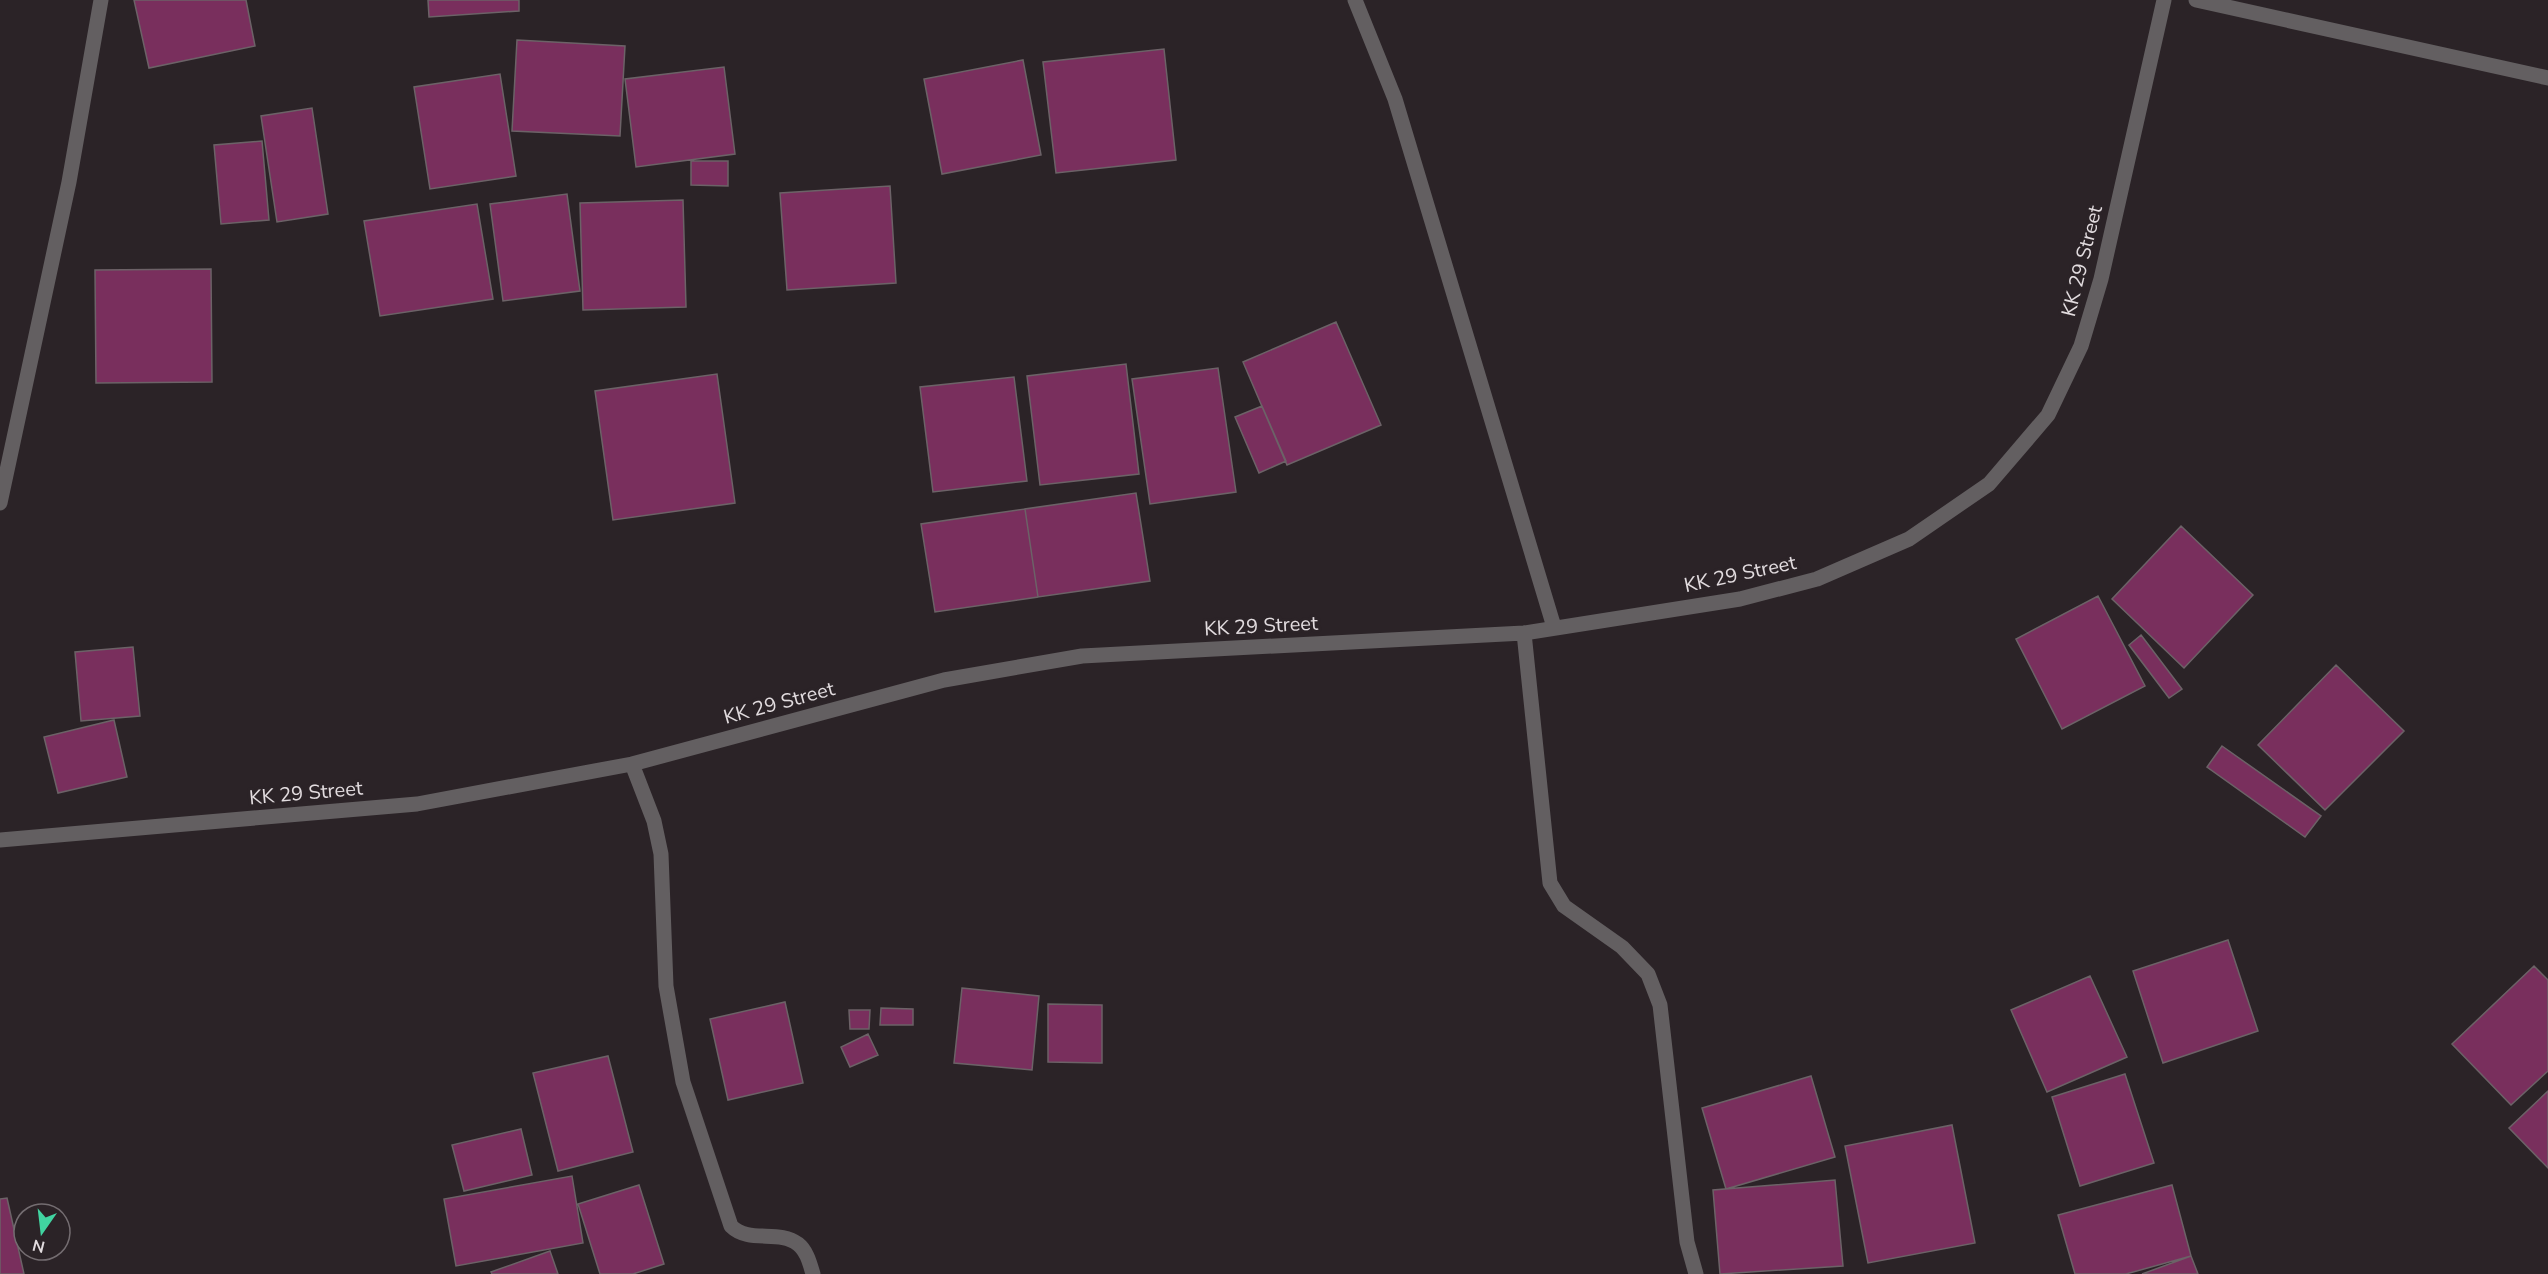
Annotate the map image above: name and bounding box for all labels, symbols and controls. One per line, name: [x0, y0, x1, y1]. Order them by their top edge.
street label: KK 29 Street: [2055, 202, 2109, 320]
street label: KK 29 Street: [1682, 549, 1799, 599]
street label: KK 29 Street: [1203, 609, 1320, 642]
street label: KK 29 Street: [721, 675, 838, 731]
street label: KK 29 Street: [248, 775, 365, 811]
north arrow: [12, 1202, 72, 1262]
text: N: [30, 1233, 47, 1258]

